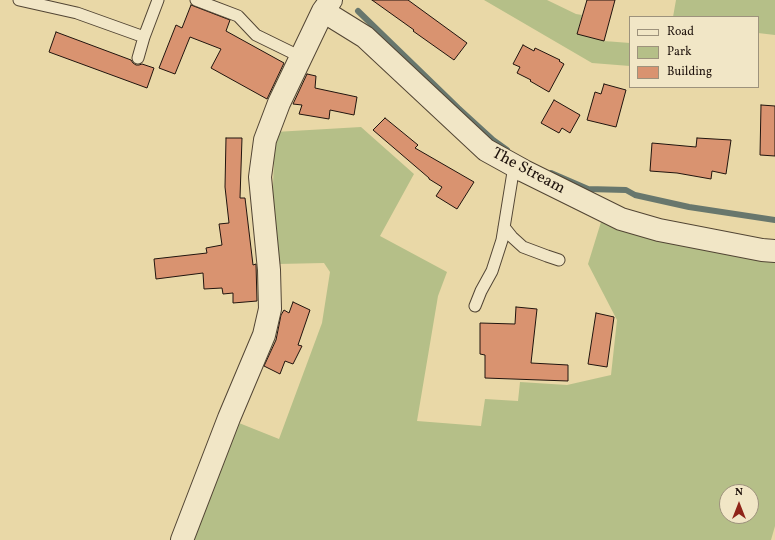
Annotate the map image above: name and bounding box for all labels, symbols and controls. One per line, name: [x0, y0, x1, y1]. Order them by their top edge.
legend: [629, 16, 759, 88]
text: Road: [667, 24, 694, 40]
text: Park: [667, 44, 692, 60]
text: Building: [667, 64, 712, 80]
street label: The Stream: [488, 145, 568, 199]
north arrow: [719, 484, 759, 524]
text: N: [735, 485, 743, 500]

